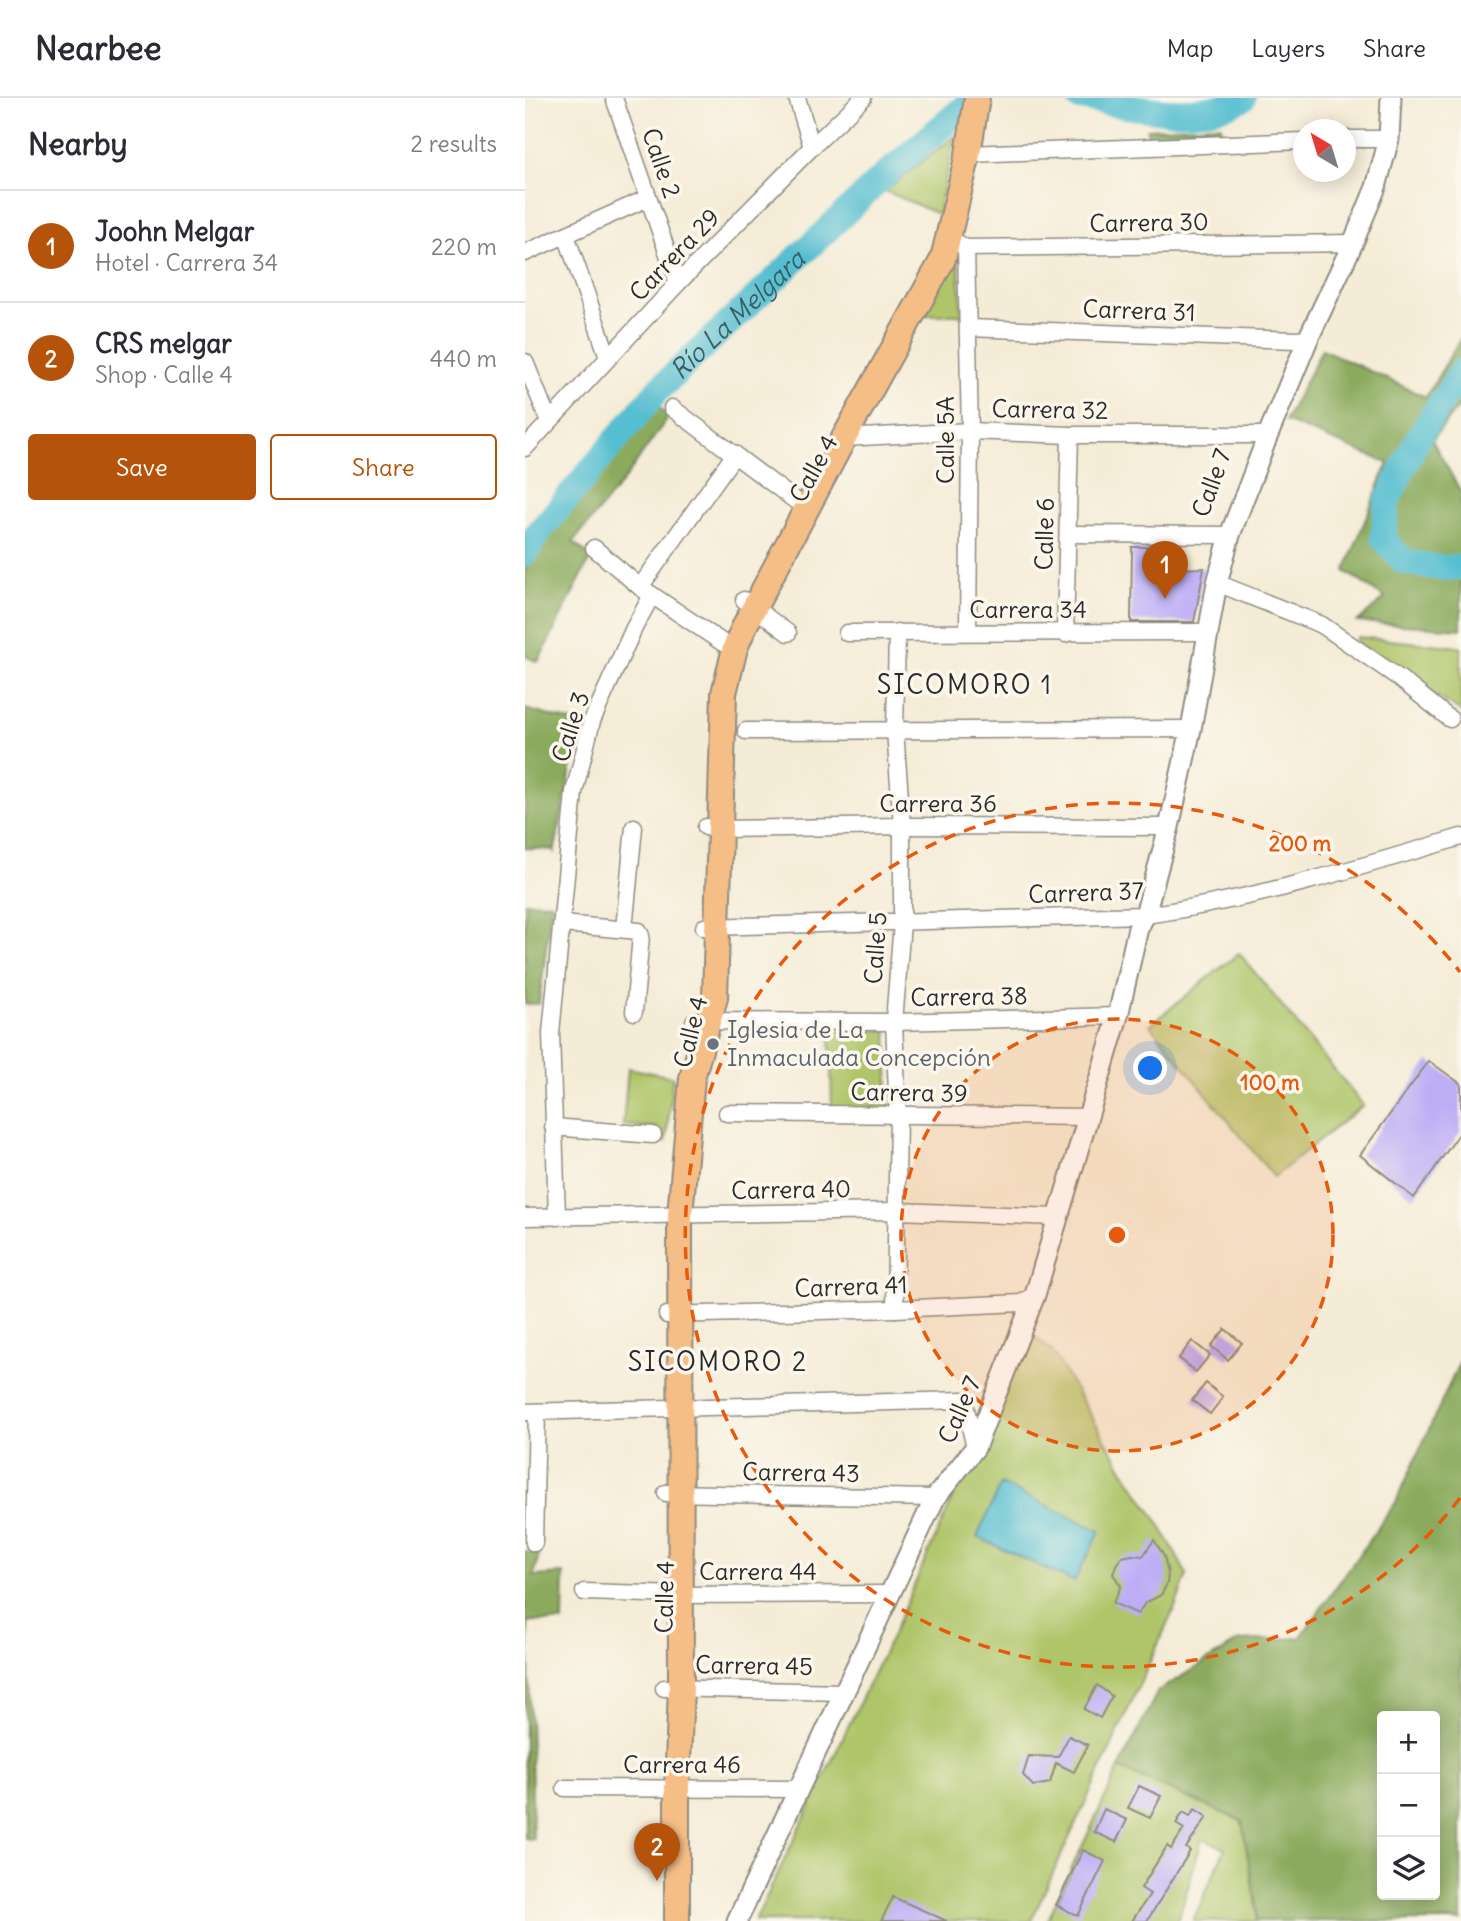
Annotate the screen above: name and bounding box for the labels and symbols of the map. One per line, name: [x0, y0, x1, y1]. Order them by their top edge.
north arrow: [1293, 119, 1356, 182]
street label: Calle 2: [636, 124, 688, 202]
street label: Carrera 29: [623, 202, 726, 307]
street label: Carrera 30: [1089, 206, 1209, 238]
water label: Río La Melgara: [663, 242, 812, 386]
street label: Carrera 31: [1082, 293, 1196, 327]
street label: Carrera 32: [991, 393, 1109, 425]
street label: Calle 5A: [930, 396, 960, 484]
street label: Calle 4: [782, 430, 844, 508]
street label: Calle 7: [1185, 444, 1237, 521]
street label: Calle 6: [1028, 497, 1060, 571]
pin: 1: [1142, 541, 1188, 599]
street label: Carrera 34: [969, 594, 1087, 624]
district label: SICOMORO 1: [877, 668, 1053, 701]
street label: Calle 3: [545, 688, 595, 766]
street label: Carrera 36: [879, 788, 997, 818]
text: 200 m: [1269, 830, 1332, 857]
street label: Carrera 37: [1028, 875, 1144, 909]
street label: Calle 5: [858, 911, 892, 985]
street label: Carrera 38: [910, 980, 1028, 1012]
street label: Calle 4: [667, 993, 713, 1071]
place label: Iglesia de La Inmaculada Concepción: [727, 1014, 991, 1072]
marker: Iglesia de La Inmaculada Concepción: [705, 1036, 721, 1052]
your location: [1133, 1051, 1167, 1085]
text: 100 m: [1240, 1069, 1300, 1096]
street label: Carrera 39: [850, 1076, 968, 1108]
street label: Carrera 40: [731, 1173, 851, 1205]
centre of rings: [1105, 1223, 1129, 1247]
street label: Carrera 41: [794, 1269, 908, 1303]
district label: SICOMORO 2: [628, 1345, 808, 1378]
street label: Calle 7: [931, 1371, 987, 1448]
street label: Carrera 43: [742, 1456, 860, 1488]
street label: Carrera 44: [699, 1556, 817, 1586]
street label: Calle 4: [648, 1560, 680, 1634]
street label: Carrera 45: [695, 1649, 813, 1681]
street label: Carrera 46: [623, 1749, 741, 1779]
pin: 2: [634, 1823, 680, 1881]

